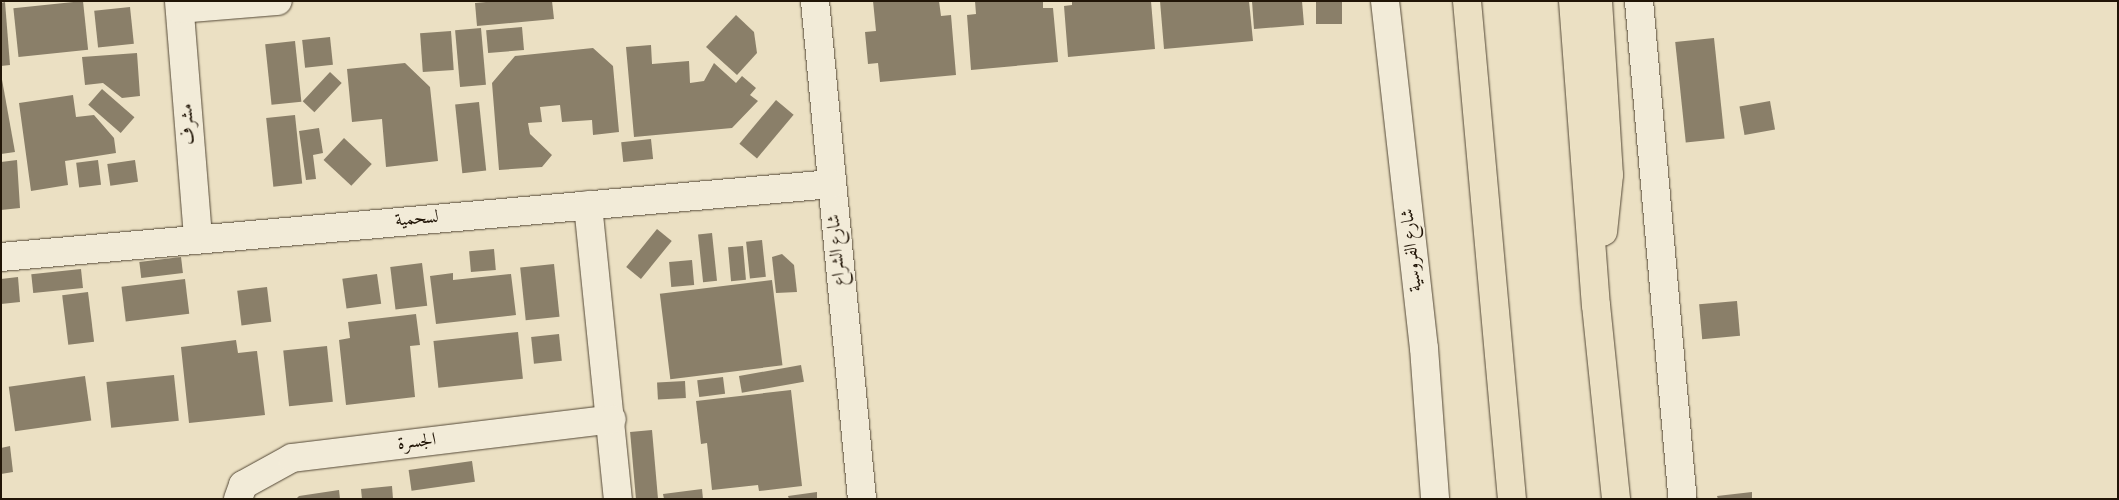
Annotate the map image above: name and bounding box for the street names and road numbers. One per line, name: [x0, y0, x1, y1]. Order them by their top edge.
street label: مشرف: [177, 103, 201, 145]
street label: لسحمية: [394, 207, 440, 233]
street label: شارع الفروسية: [1398, 207, 1428, 293]
street label: شارع الشراع: [824, 213, 852, 287]
street label: الجسرة: [396, 430, 438, 456]

